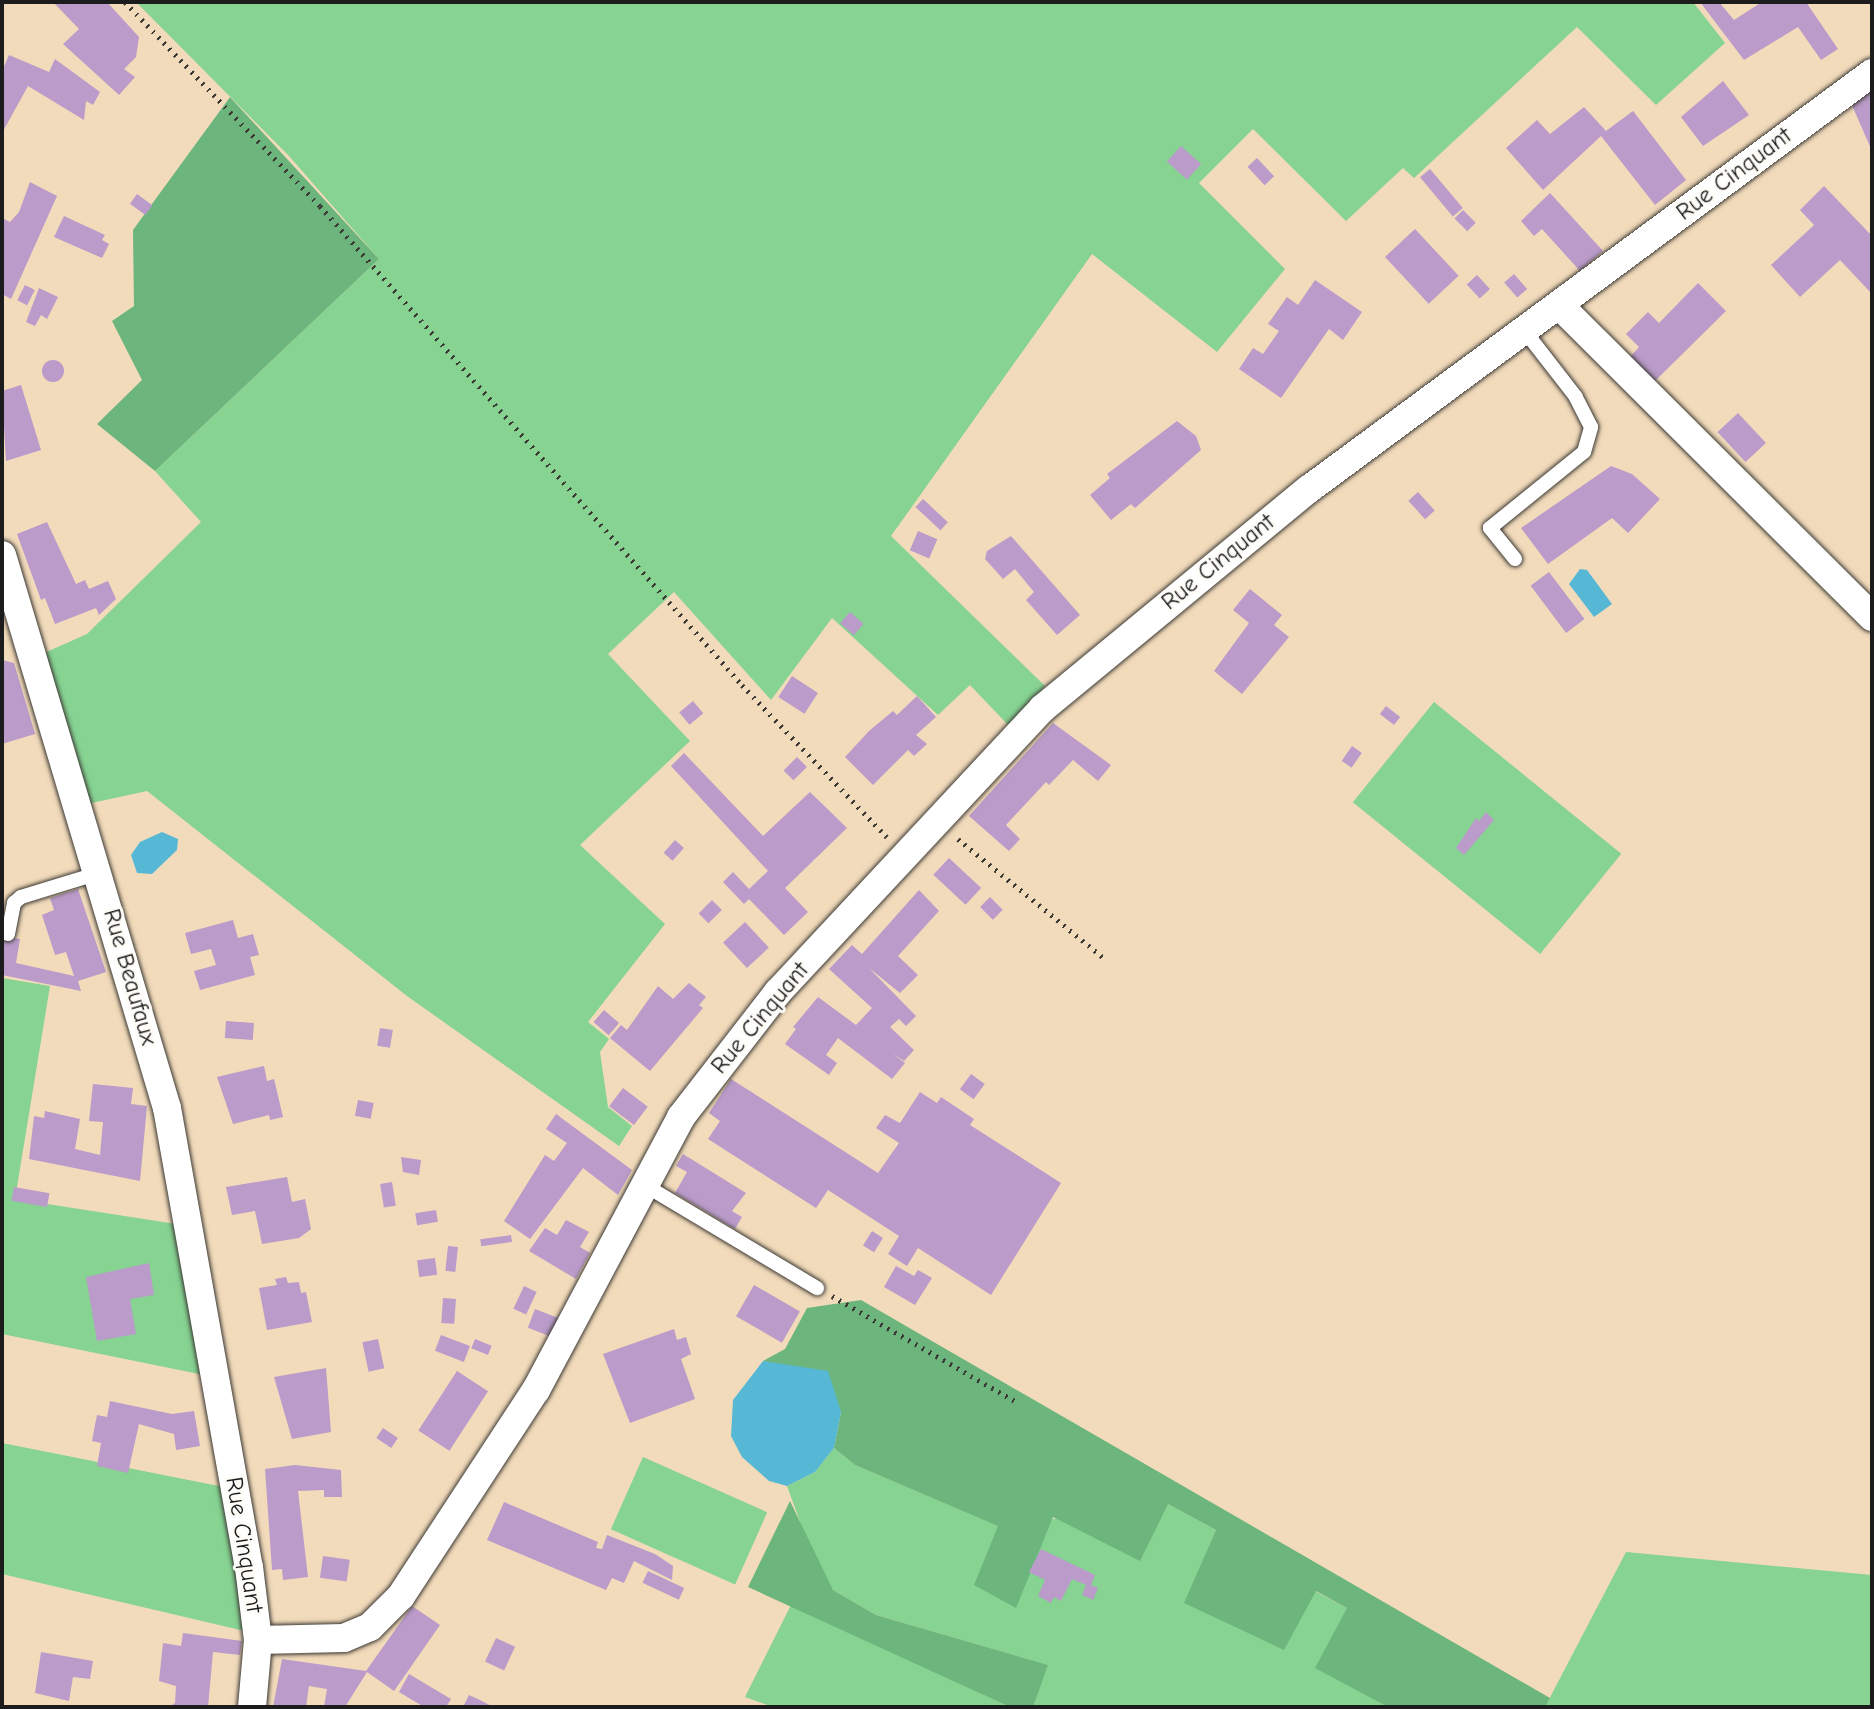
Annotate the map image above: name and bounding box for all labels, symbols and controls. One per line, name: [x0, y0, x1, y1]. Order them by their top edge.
street label: Rue Cinquant: [1671, 121, 1797, 227]
street label: Rue Cinquant: [1156, 508, 1280, 616]
street label: Rue Beaufaux: [97, 906, 163, 1048]
street label: Rue Cinquant: [705, 956, 815, 1080]
street label: Rue Cinquant: [219, 1475, 269, 1615]

